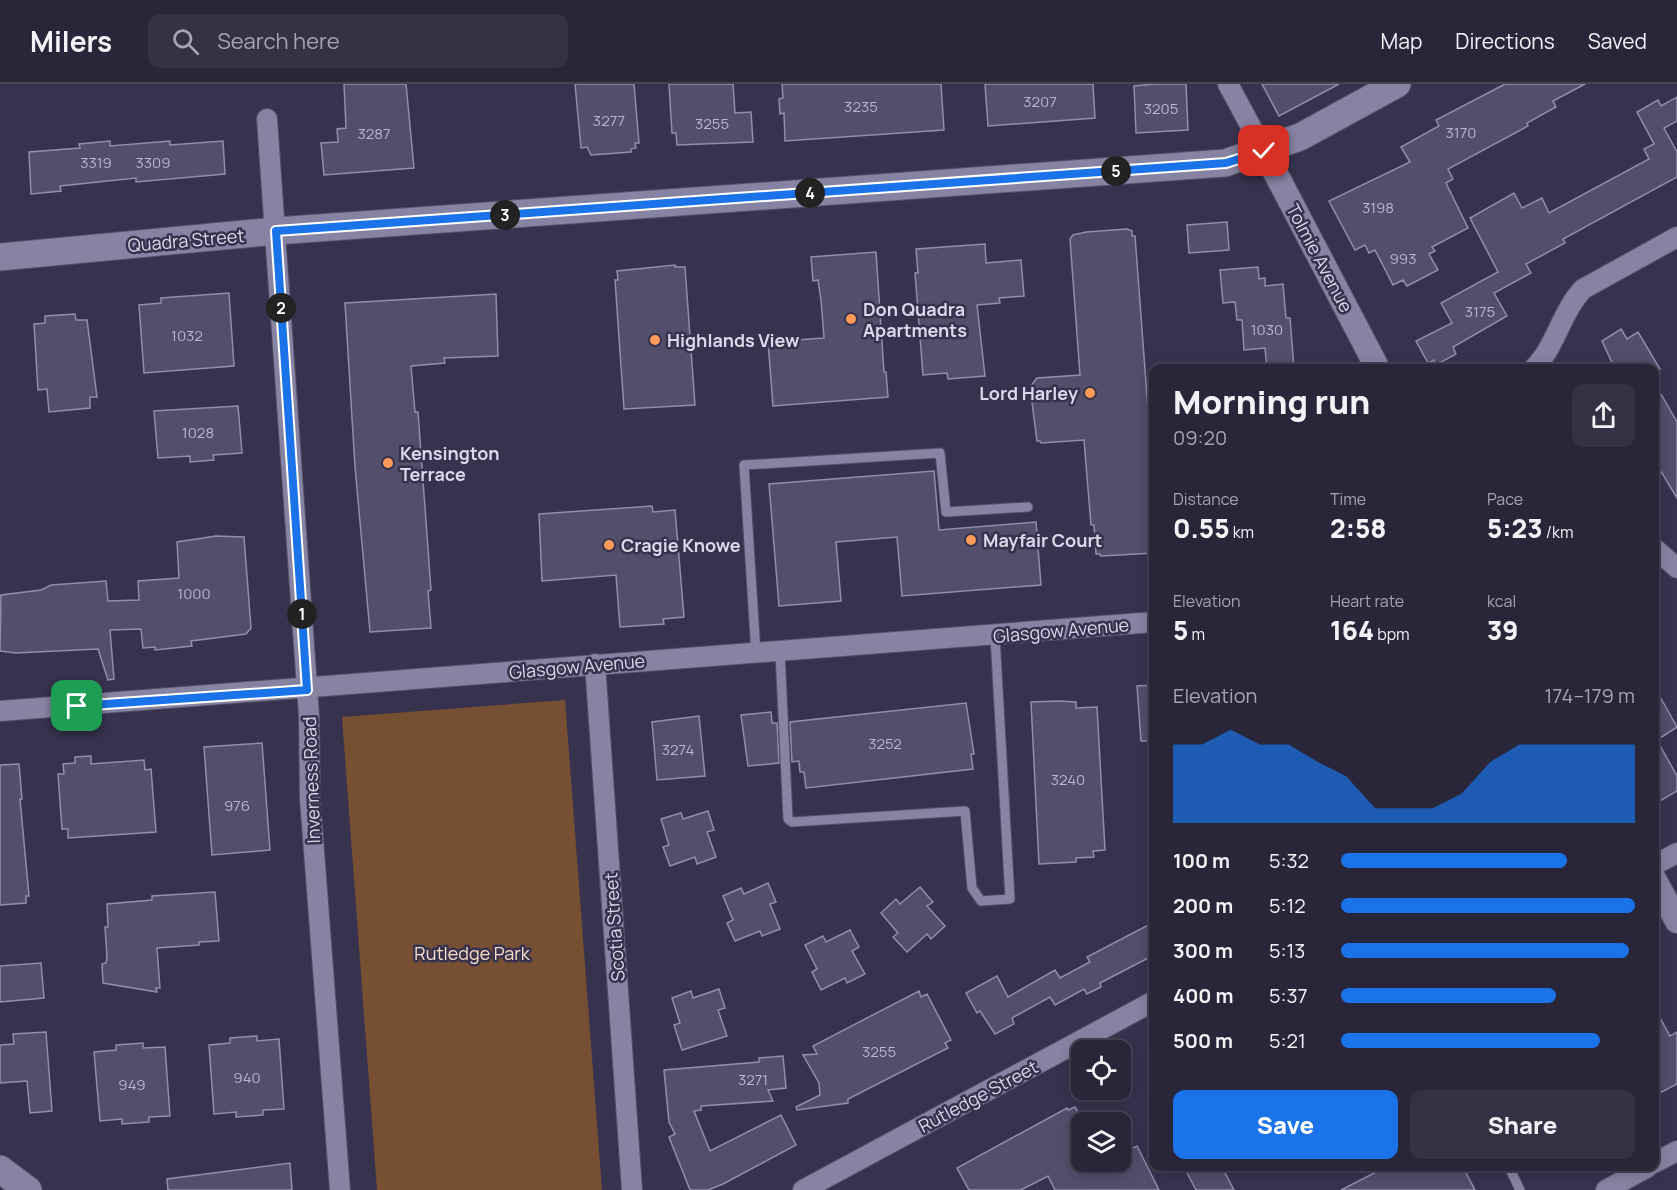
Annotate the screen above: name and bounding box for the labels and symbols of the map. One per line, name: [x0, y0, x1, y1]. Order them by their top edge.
house number: 3207: [1023, 91, 1057, 112]
house number: 3235: [844, 96, 878, 117]
house number: 3205: [1144, 98, 1178, 119]
house number: 3277: [593, 110, 625, 131]
house number: 3255: [695, 113, 729, 134]
house number: 3170: [1446, 122, 1476, 143]
house number: 3287: [357, 123, 391, 144]
pin: [1238, 125, 1289, 176]
house number: 3319: [80, 152, 112, 173]
house number: 3309: [135, 152, 171, 173]
pin: 5: [1101, 156, 1131, 186]
pin: 4: [795, 178, 825, 208]
house number: 3198: [1362, 197, 1394, 218]
pin: 3: [490, 200, 520, 230]
street label: Tolmie Avenue: [1281, 200, 1359, 316]
street label: Quadra Street: [127, 223, 245, 257]
house number: 993: [1390, 248, 1416, 269]
pin: 2: [266, 293, 296, 323]
place label: Don Quadra Apartments: [863, 297, 967, 342]
house number: 3175: [1465, 301, 1495, 322]
marker: Don Quadra Apartments: [844, 312, 858, 326]
house number: 1030: [1251, 319, 1283, 340]
house number: 1032: [171, 325, 203, 346]
place label: Highlands View: [667, 328, 800, 352]
marker: Highlands View: [648, 333, 662, 347]
place label: Lord Harley: [979, 381, 1078, 405]
marker: Lord Harley: [1083, 386, 1097, 400]
house number: 1028: [182, 422, 214, 443]
place label: Kensington Terrace: [400, 441, 500, 486]
marker: Kensington Terrace: [381, 456, 395, 470]
place label: Mayfair Court: [983, 528, 1102, 552]
place label: Cragie Knowe: [621, 533, 741, 557]
marker: Mayfair Court: [964, 533, 978, 547]
marker: Cragie Knowe: [602, 538, 616, 552]
house number: 1000: [177, 583, 211, 604]
pin: 1: [287, 599, 317, 629]
street label: Glasgow Avenue: [992, 612, 1130, 648]
street label: Glasgow Avenue: [508, 648, 646, 684]
pin: [51, 680, 102, 731]
street label: Inverness Road: [297, 716, 325, 844]
house number: 3252: [868, 733, 902, 754]
house number: 3274: [662, 739, 694, 760]
house number: 3240: [1051, 769, 1085, 790]
house number: 976: [224, 795, 250, 816]
street label: Scotia Street: [598, 872, 630, 982]
park label: Rutledge Park: [414, 941, 531, 965]
house number: 3255: [862, 1041, 896, 1062]
street label: Rutledge Street: [914, 1054, 1042, 1138]
house number: 940: [233, 1067, 261, 1088]
house number: 3271: [738, 1069, 768, 1090]
house number: 949: [118, 1074, 146, 1095]

